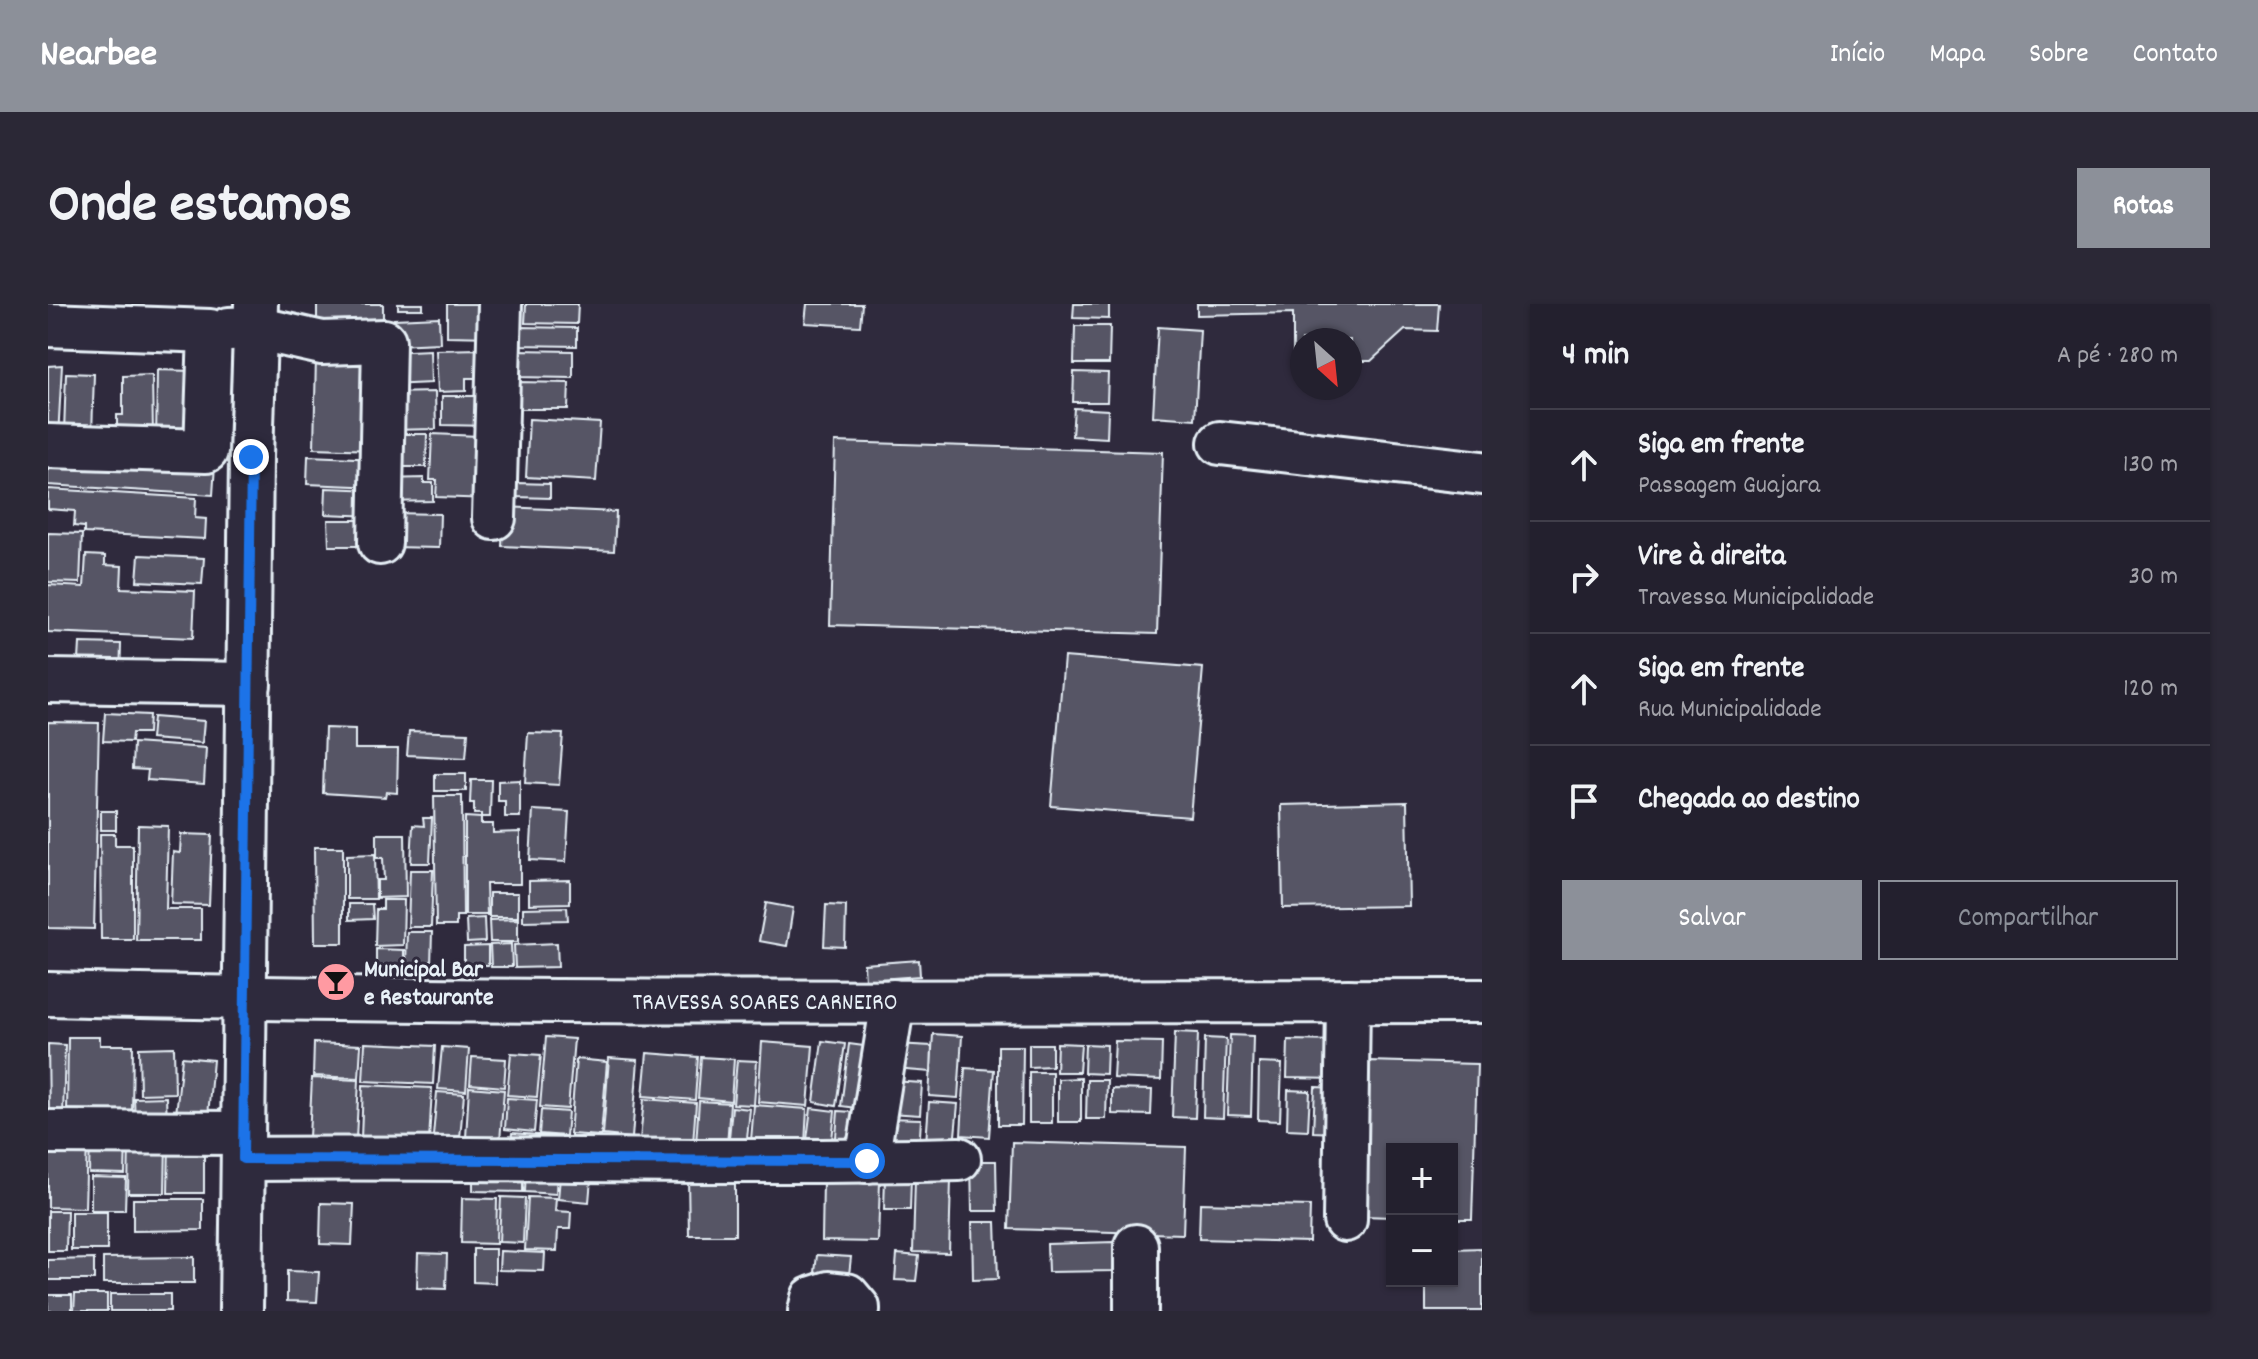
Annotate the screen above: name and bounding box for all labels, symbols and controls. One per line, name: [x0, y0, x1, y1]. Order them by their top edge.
text: Nearbee: [40, 29, 157, 84]
text: Início: [1830, 36, 1885, 76]
text: Mapa: [1929, 36, 1985, 76]
text: Sobre: [2029, 36, 2089, 76]
text: Contato: [2133, 36, 2218, 76]
text: Onde estamos: [48, 168, 352, 248]
button: Rotas: [2077, 168, 2210, 248]
north arrow: [1290, 328, 1362, 400]
text: 4 min: [1562, 332, 1629, 381]
text: A pé · 280 m: [2057, 338, 2178, 375]
text: Siga em frente: [1638, 425, 1805, 468]
route end: [233, 439, 269, 475]
icon: ahead: [1562, 443, 1606, 487]
text: 130 m: [2123, 447, 2178, 484]
text: Passagem Guajara: [1638, 468, 1820, 505]
text: Vire à direita: [1638, 537, 1785, 580]
icon: right: [1562, 555, 1606, 599]
text: 30 m: [2128, 559, 2178, 596]
text: Travessa Municipalidade: [1638, 580, 1874, 617]
text: Siga em frente: [1638, 649, 1805, 692]
icon: ahead: [1562, 667, 1606, 711]
text: 120 m: [2123, 671, 2178, 708]
text: Rua Municipalidade: [1638, 692, 1822, 729]
icon: arrive: [1562, 779, 1606, 823]
text: Chegada ao destino: [1638, 780, 1860, 823]
button: Salvar: [1562, 880, 1862, 960]
button: Compartilhar: [1878, 880, 2178, 960]
place label: Municipal Bar e Restaurante: [364, 954, 494, 1016]
bar icon: Municipal Bar e Restaurante: [315, 961, 357, 1003]
street label: TRAVESSA SOARES CARNEIRO: [632, 987, 898, 1021]
route start: [849, 1143, 885, 1179]
map controls: [1386, 1143, 1458, 1287]
button: +: [1386, 1143, 1458, 1215]
button: −: [1386, 1215, 1458, 1287]

